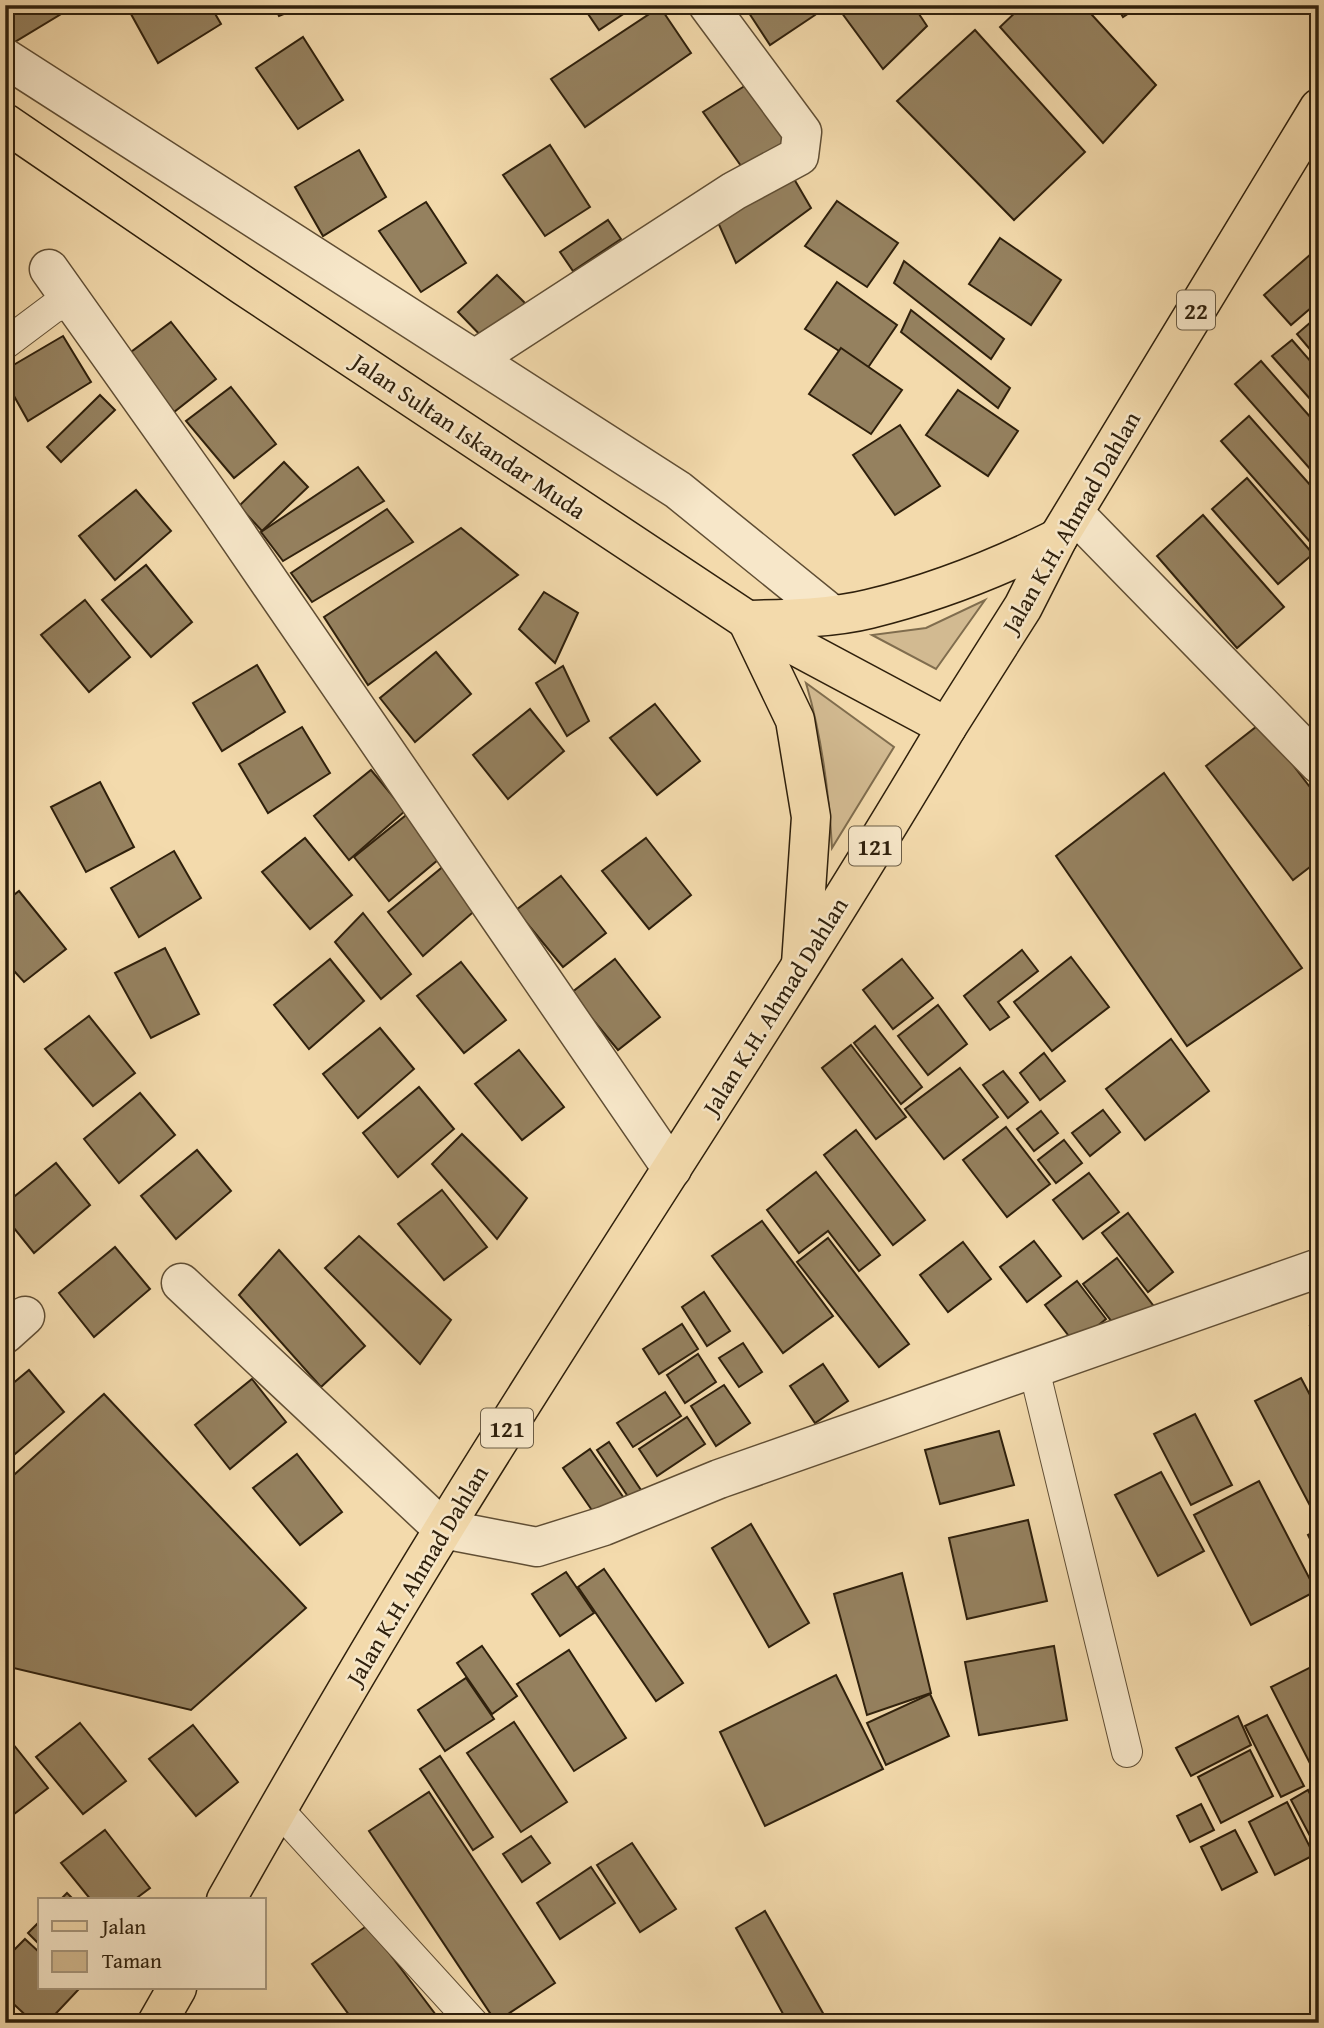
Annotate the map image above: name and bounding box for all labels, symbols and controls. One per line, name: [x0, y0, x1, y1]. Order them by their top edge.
road number: 22: [1177, 290, 1215, 330]
street label: Jalan Sultan Iskandar Muda: [342, 343, 594, 528]
street label: Jalan K.H. Ahmad Dahlan: [992, 404, 1149, 642]
road number: 121: [849, 826, 901, 866]
street label: Jalan K.H. Ahmad Dahlan: [692, 890, 857, 1124]
road number: 121: [481, 1408, 533, 1448]
street label: Jalan K.H. Ahmad Dahlan: [336, 1458, 497, 1694]
legend: [38, 1898, 266, 1990]
text: Jalan: [99, 1911, 146, 1942]
text: Taman: [102, 1945, 162, 1976]

